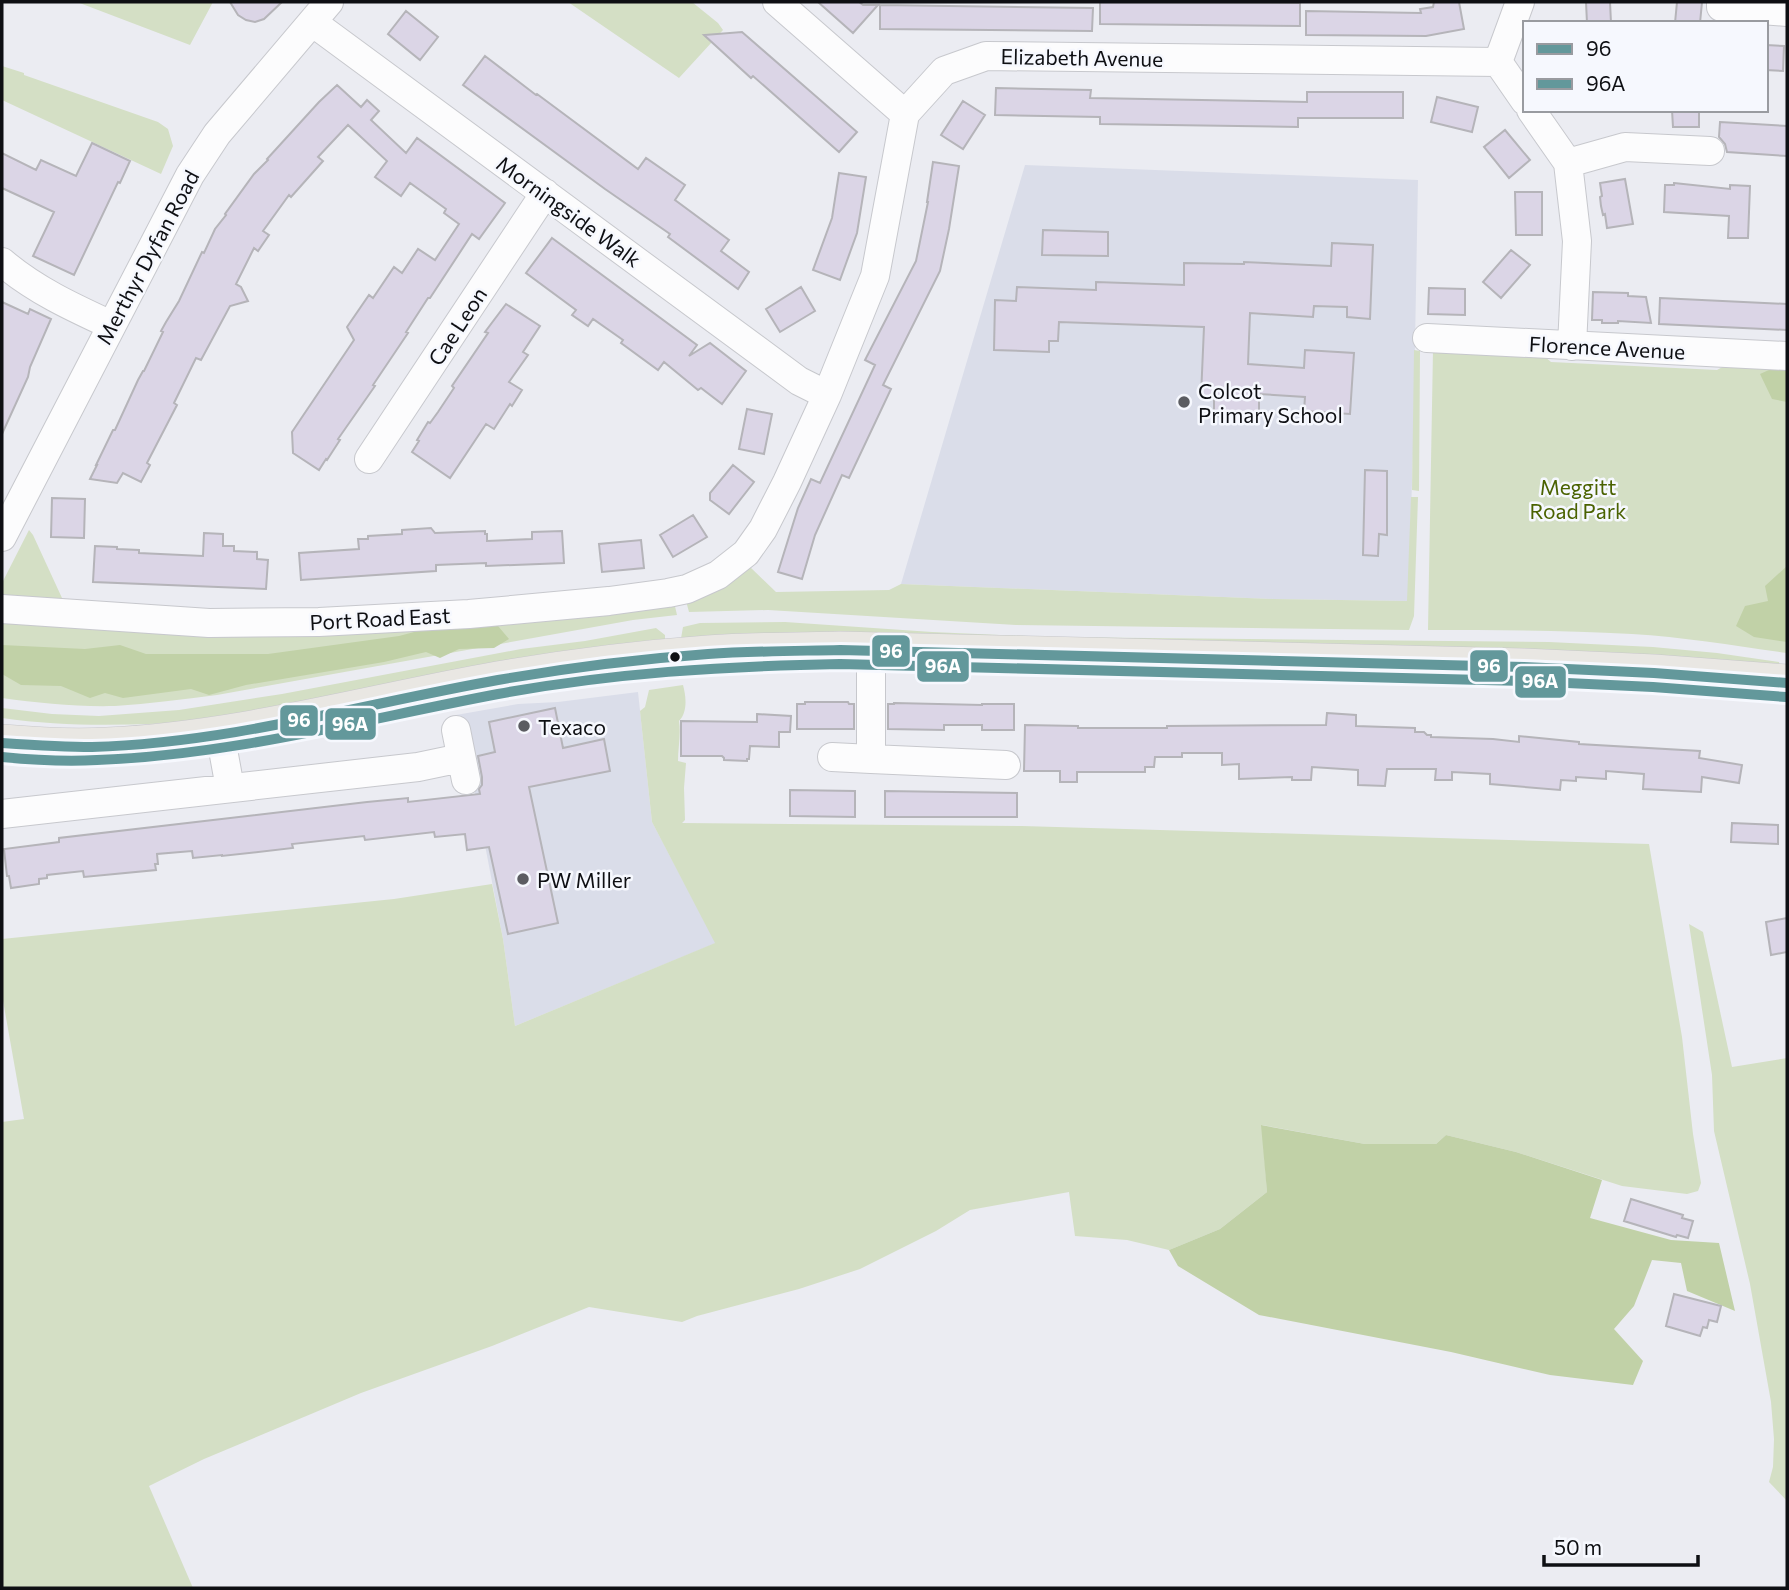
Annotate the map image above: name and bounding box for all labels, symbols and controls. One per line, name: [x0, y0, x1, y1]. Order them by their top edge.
legend: [1523, 21, 1768, 112]
text: 96: [1586, 35, 1612, 60]
street label: Elizabeth Avenue: [1000, 43, 1164, 71]
text: 96A: [1586, 70, 1626, 95]
street label: Morningside Walk: [492, 150, 646, 272]
street label: Merthyr Dyfan Road: [90, 166, 204, 348]
street label: Cae Leon: [423, 282, 491, 370]
street label: Florence Avenue: [1528, 330, 1686, 364]
place label: Colcot Primary School: [1198, 378, 1343, 427]
marker: Colcot Primary School: [1176, 394, 1192, 410]
park label: Meggitt Road Park: [1530, 474, 1627, 523]
street label: Port Road East: [309, 602, 451, 634]
line badge: 96: [871, 634, 911, 668]
text: 96: [879, 639, 903, 662]
line badge: 96: [1469, 649, 1509, 683]
unlabelled marker: [668, 650, 682, 664]
line badge: 96A: [916, 650, 970, 683]
text: 96A: [925, 654, 962, 677]
text: 96: [1477, 654, 1501, 677]
line badge: 96A: [1514, 665, 1567, 699]
text: 96A: [1522, 669, 1559, 692]
line badge: 96: [279, 704, 319, 737]
line badge: 96A: [324, 707, 377, 741]
text: 96: [287, 708, 311, 731]
text: 96A: [332, 712, 369, 735]
place label: Texaco: [538, 714, 606, 739]
marker: Texaco: [516, 718, 532, 734]
place label: PW Miller: [537, 867, 631, 892]
marker: PW Miller: [515, 871, 531, 887]
scale bar: [1544, 1524, 1698, 1568]
text: 50 m: [1554, 1534, 1602, 1559]

